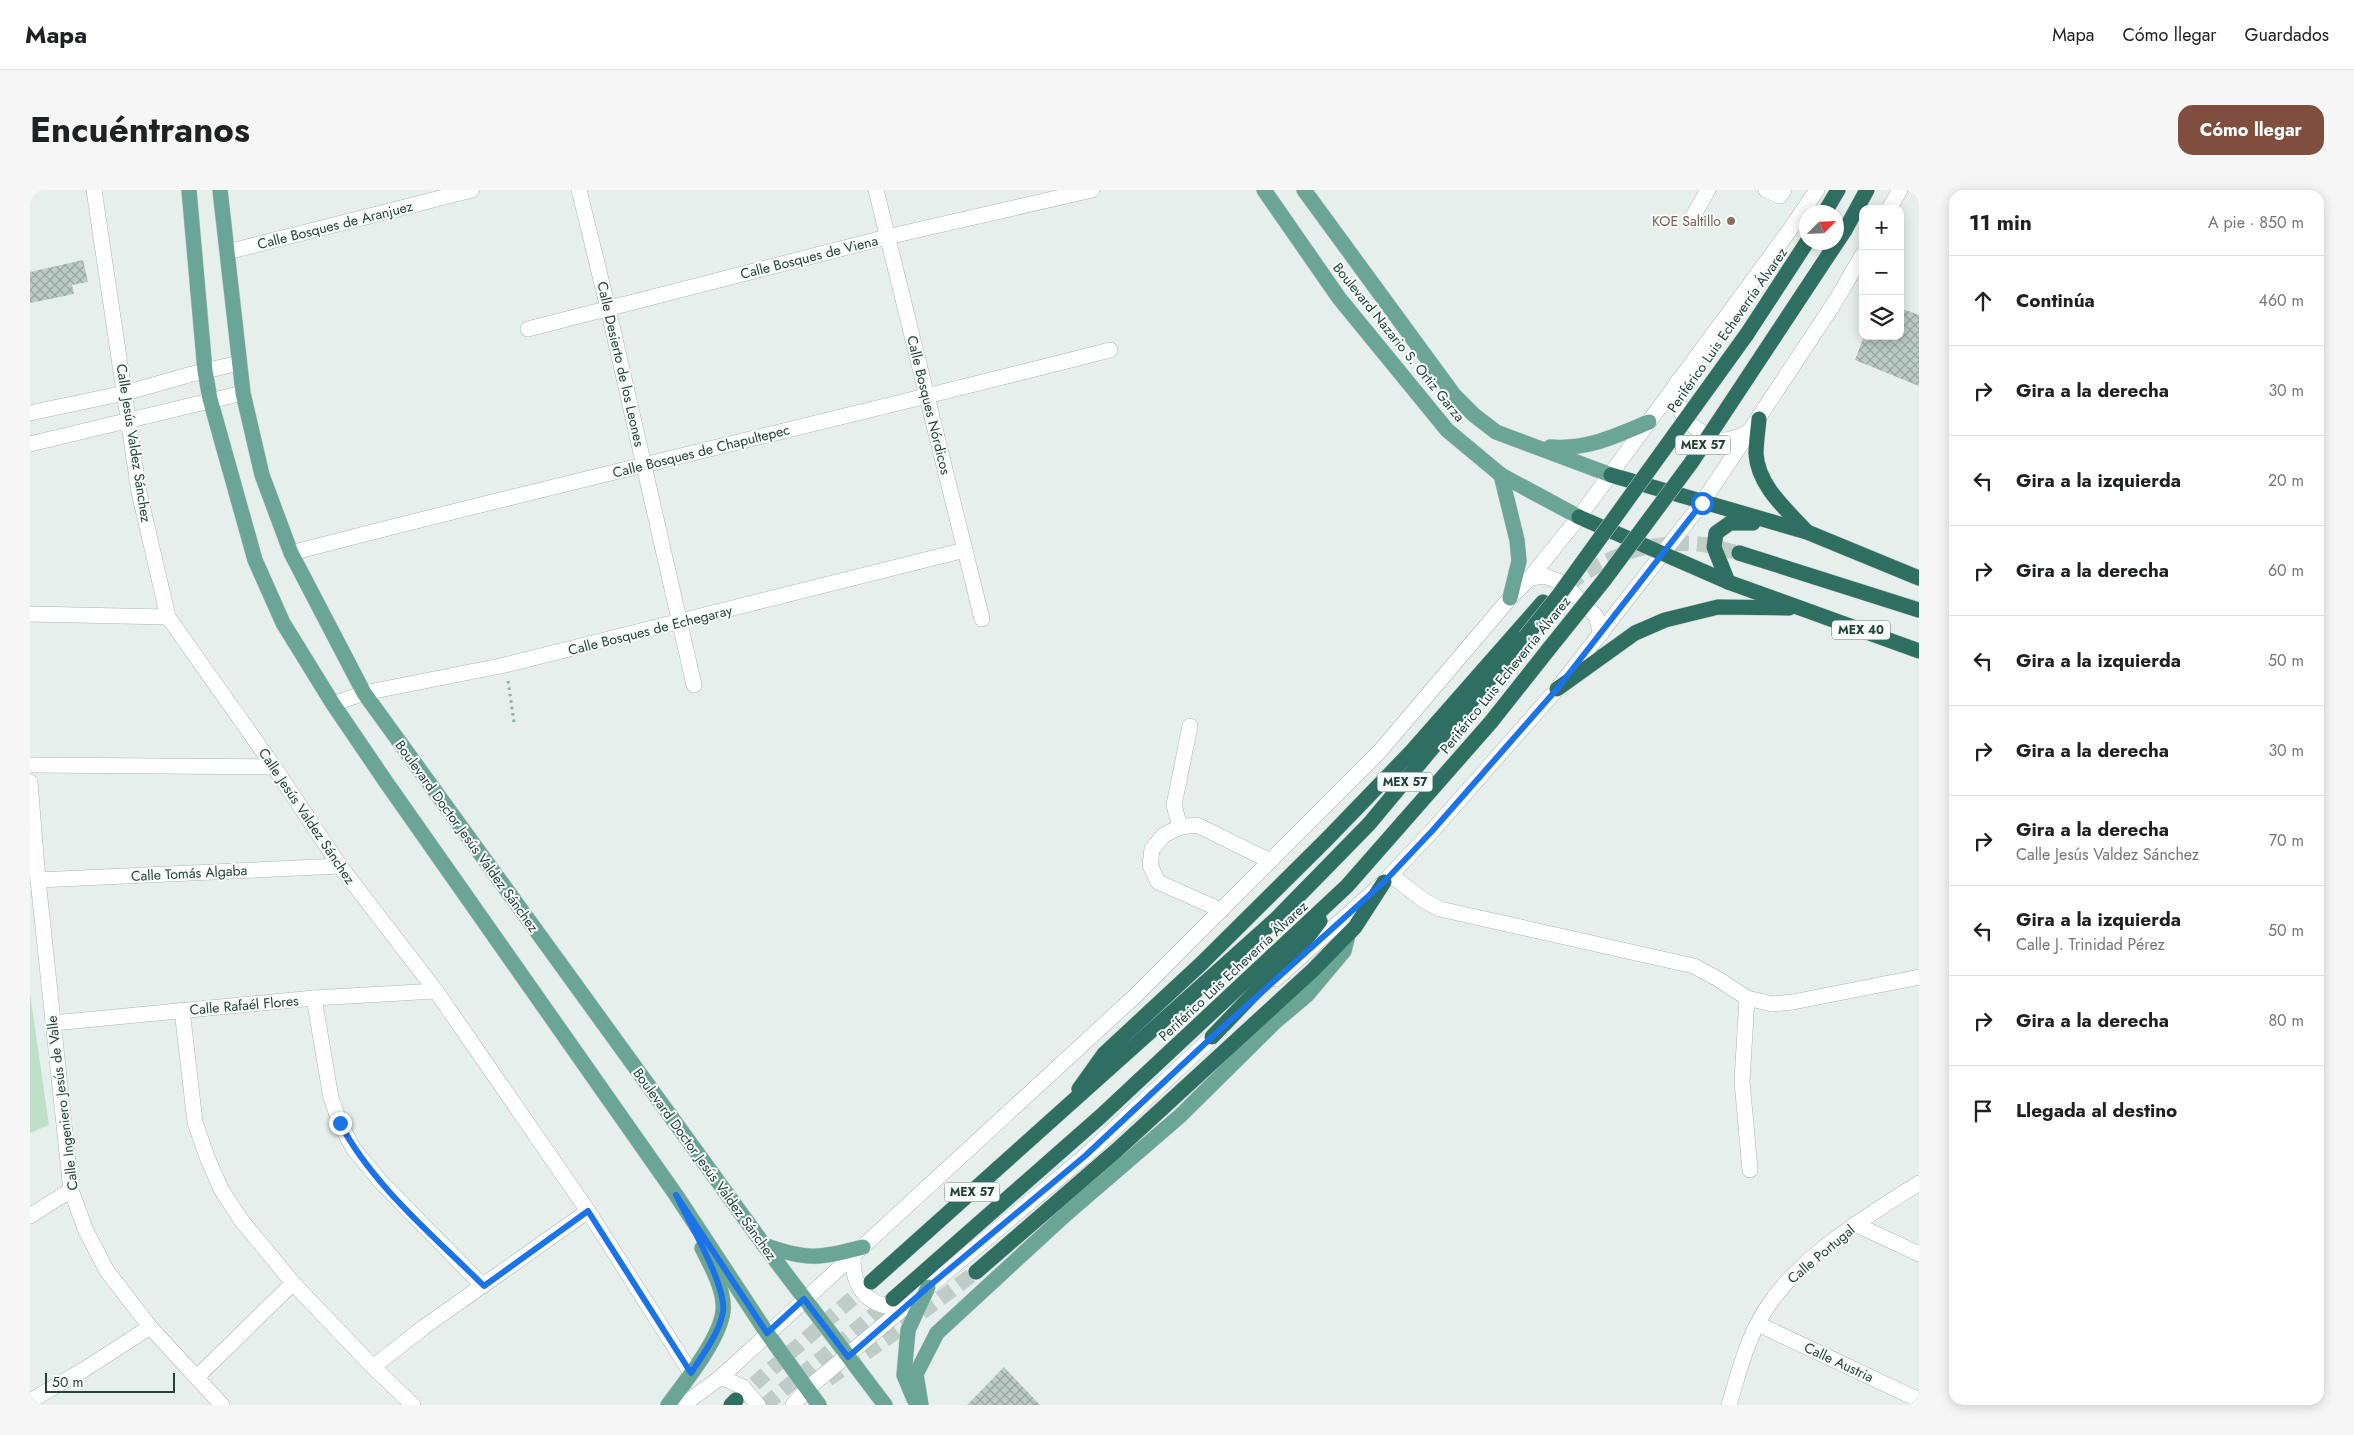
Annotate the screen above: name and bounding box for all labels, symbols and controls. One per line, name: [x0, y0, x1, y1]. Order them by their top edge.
text: Mapa: [25, 17, 87, 52]
text: Mapa: [2052, 22, 2094, 48]
text: Cómo llegar: [2122, 22, 2217, 48]
text: Guardados: [2245, 22, 2329, 48]
text: Encuéntranos: [30, 105, 250, 155]
button: Cómo llegar: [2178, 105, 2324, 155]
street label: Calle Bosques de Aranjuez: [255, 196, 415, 254]
north arrow: [1799, 205, 1844, 250]
map controls: [1859, 205, 1904, 340]
button: +: [1859, 205, 1904, 250]
text: 11 min: [1969, 208, 2032, 238]
place label: KOE Saltillo: [1652, 211, 1721, 231]
text: A pie · 850 m: [2208, 211, 2304, 234]
marker: KOE Saltillo: [1725, 215, 1737, 227]
street label: Calle Bosques de Viena: [738, 230, 880, 284]
street label: Periférico Luis Echeverría Álvarez: [1662, 243, 1792, 417]
button: −: [1859, 250, 1904, 295]
street label: Boulevard Nazario S. Ortiz Garza: [1328, 258, 1470, 426]
street label: Calle Desierto de los Leones: [592, 279, 650, 449]
icon: ahead: [1969, 287, 1997, 315]
text: Continúa: [2016, 287, 2095, 314]
text: 460 m: [2259, 289, 2304, 312]
button: layers: [1859, 295, 1904, 340]
street label: Calle Bosques Nórdicos: [902, 333, 956, 477]
street label: Calle Jesús Valdez Sánchez: [112, 362, 157, 524]
icon: right: [1969, 377, 1997, 405]
text: Gira a la derecha: [2016, 377, 2169, 404]
text: 30 m: [2268, 379, 2304, 402]
street label: Calle Bosques de Chapultepec: [610, 419, 792, 483]
road number: MEX 57: [1676, 436, 1730, 454]
icon: left: [1969, 467, 1997, 495]
text: Gira a la izquierda: [2016, 467, 2181, 494]
text: 20 m: [2268, 469, 2304, 492]
route start: [1691, 492, 1714, 515]
icon: right: [1969, 557, 1997, 585]
text: Gira a la derecha: [2016, 557, 2169, 584]
text: 60 m: [2268, 559, 2304, 582]
street label: Periférico Luis Echeverría Álvarez: [1435, 592, 1575, 758]
street label: Calle Bosques de Echegaray: [566, 600, 735, 660]
road number: MEX 40: [1832, 620, 1890, 640]
icon: left: [1969, 647, 1997, 675]
text: Gira a la izquierda: [2016, 647, 2181, 674]
text: 50 m: [2268, 649, 2304, 672]
street label: Boulevard Doctor Jesús Valdez Sánchez: [390, 736, 544, 937]
icon: right: [1969, 737, 1997, 765]
text: Gira a la derecha: [2016, 737, 2169, 764]
text: 30 m: [2268, 739, 2304, 762]
street label: Calle Jesús Valdez Sánchez: [254, 744, 360, 888]
road number: MEX 57: [1378, 772, 1432, 792]
text: Gira a la derecha: [2016, 816, 2169, 843]
icon: right: [1969, 827, 1997, 855]
text: 70 m: [2269, 829, 2304, 852]
text: Calle Jesús Valdez Sánchez: [2016, 843, 2199, 866]
street label: Calle Tomás Algaba: [130, 860, 248, 886]
street label: Periférico Luis Echeverría Álvarez: [1154, 896, 1312, 1046]
text: Gira a la izquierda: [2016, 906, 2181, 933]
icon: left: [1969, 917, 1997, 945]
text: 50 m: [2268, 919, 2304, 942]
text: Calle J. Trinidad Pérez: [2016, 933, 2165, 956]
street label: Calle Rafaél Flores: [189, 990, 300, 1020]
icon: right: [1969, 1007, 1997, 1035]
text: Gira a la derecha: [2016, 1007, 2169, 1034]
text: 80 m: [2268, 1009, 2304, 1032]
street label: Calle Ingeniero Jesús de Valle: [41, 1015, 83, 1191]
street label: Boulevard Doctor Jesús Valdez Sánchez: [628, 1064, 782, 1265]
icon: arrive: [1969, 1097, 1997, 1125]
text: Llegada al destino: [2016, 1097, 2177, 1124]
route end: [329, 1112, 352, 1135]
road number: MEX 57: [944, 1182, 1000, 1202]
street label: Calle Portugal: [1783, 1220, 1859, 1288]
street label: Calle Austria: [1801, 1337, 1877, 1387]
scale bar: [45, 1370, 175, 1393]
text: 50 m: [52, 1372, 83, 1392]

